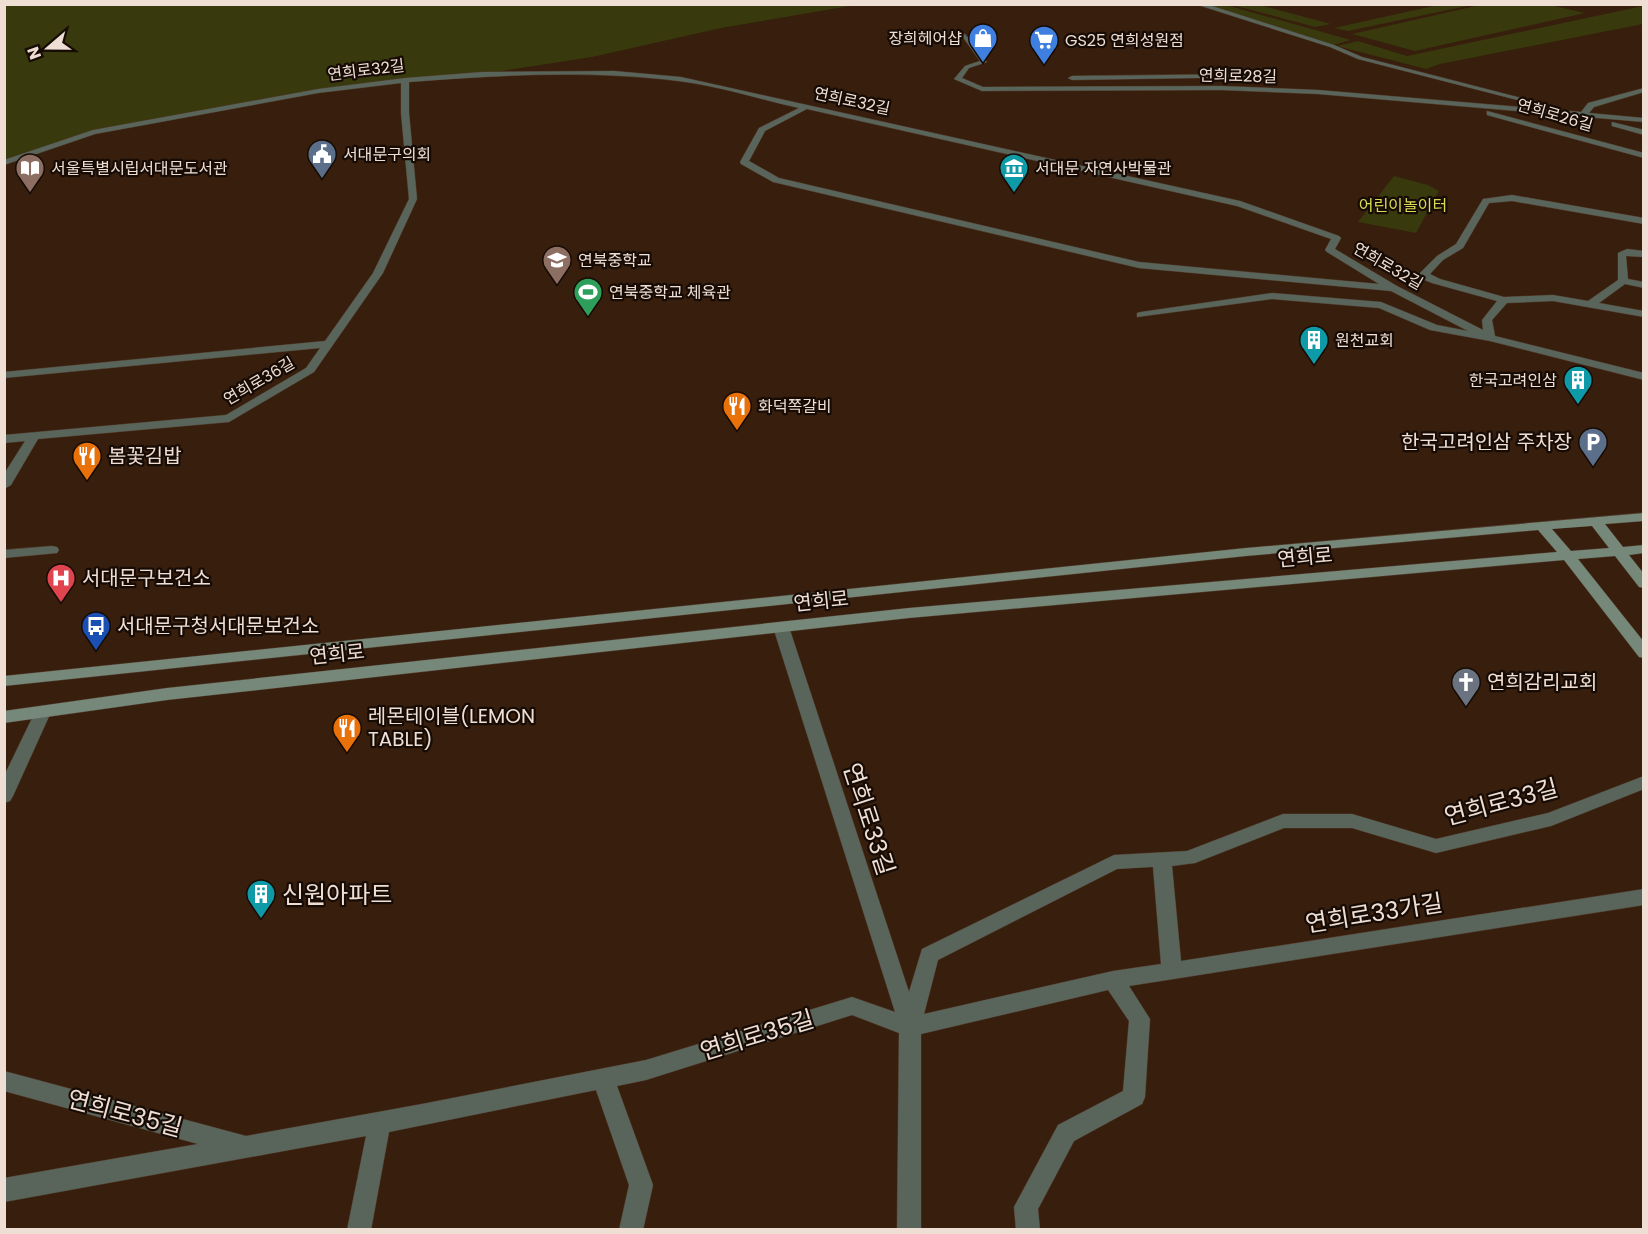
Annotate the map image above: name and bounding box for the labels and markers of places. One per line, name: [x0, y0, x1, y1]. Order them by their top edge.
shop icon: 장희헤어샵: [967, 22, 999, 64]
supermarket icon: GS25 연희성원점: [1028, 24, 1060, 66]
place label: 장희헤어샵: [888, 27, 962, 50]
place label: GS25 연희성원점: [1065, 29, 1184, 52]
public building icon: 서대문구의회: [306, 138, 338, 180]
place label: 서대문구의회: [343, 143, 431, 166]
library icon: 서울특별시립서대문도서관: [14, 152, 46, 194]
museum icon: 서대문 자연사박물관: [998, 152, 1030, 194]
place label: 서울특별시립서대문도서관: [51, 157, 228, 180]
place label: 서대문 자연사박물관: [1035, 157, 1172, 180]
school or university icon: 연북중학교: [541, 244, 573, 286]
place label: 연북중학교: [578, 249, 652, 272]
sports icon: 연북중학교 체육관: [572, 276, 604, 318]
place label: 연북중학교 체육관: [609, 281, 731, 304]
building icon: 원천교회: [1298, 324, 1330, 366]
place label: 원천교회: [1335, 329, 1394, 352]
building icon: 한국고려인삼: [1562, 364, 1594, 406]
place label: 한국고려인삼: [1469, 369, 1557, 392]
restaurant icon: 화덕쪽갈비: [721, 390, 753, 432]
place label: 화덕쪽갈비: [758, 395, 832, 418]
parking icon: 한국고려인삼 주차장: [1577, 426, 1609, 468]
place label: 한국고려인삼 주차장: [1401, 428, 1572, 456]
restaurant icon: 봄꽃김밥: [71, 440, 103, 482]
place label: 봄꽃김밥: [108, 442, 182, 470]
hospital icon: 서대문구보건소: [45, 562, 77, 604]
place label: 서대문구보건소: [82, 564, 211, 592]
bus stop icon: 서대문구청서대문보건소: [80, 610, 112, 652]
place label: 서대문구청서대문보건소: [117, 612, 319, 640]
church icon: 연희감리교회: [1450, 666, 1482, 708]
place label: 연희감리교회: [1487, 668, 1597, 696]
place label: 레몬테이블(LEMON TABLE): [368, 702, 535, 753]
restaurant icon: 레몬테이블(LEMON TABLE): [331, 712, 363, 754]
building icon: 신원아파트: [245, 878, 277, 920]
place label: 신원아파트: [282, 878, 392, 911]

